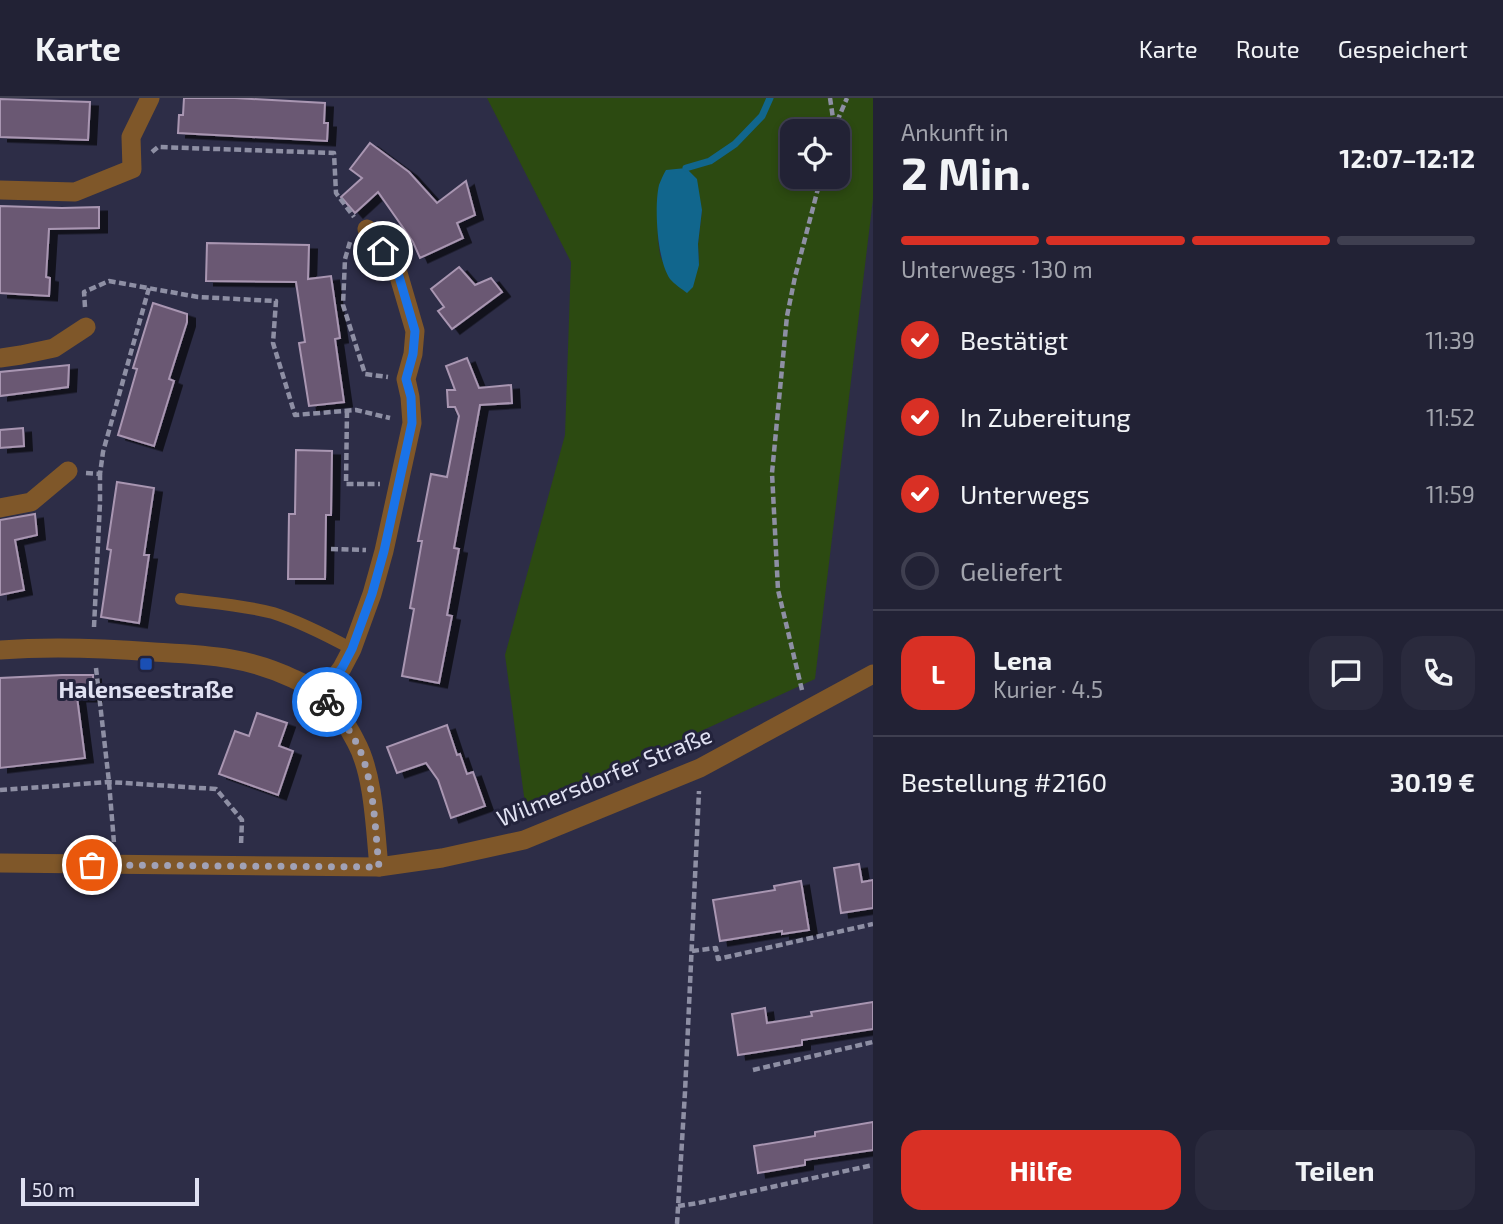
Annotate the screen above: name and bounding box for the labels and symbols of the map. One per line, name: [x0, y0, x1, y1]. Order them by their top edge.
pin: [353, 221, 413, 281]
marker: Halenseestraße: [138, 656, 154, 672]
courier: [292, 667, 362, 737]
place label: Halenseestraße: [58, 675, 234, 703]
street label: Wilmersdorfer Straße: [492, 720, 716, 832]
pin: [62, 835, 122, 895]
scale bar: [21, 1175, 200, 1207]

